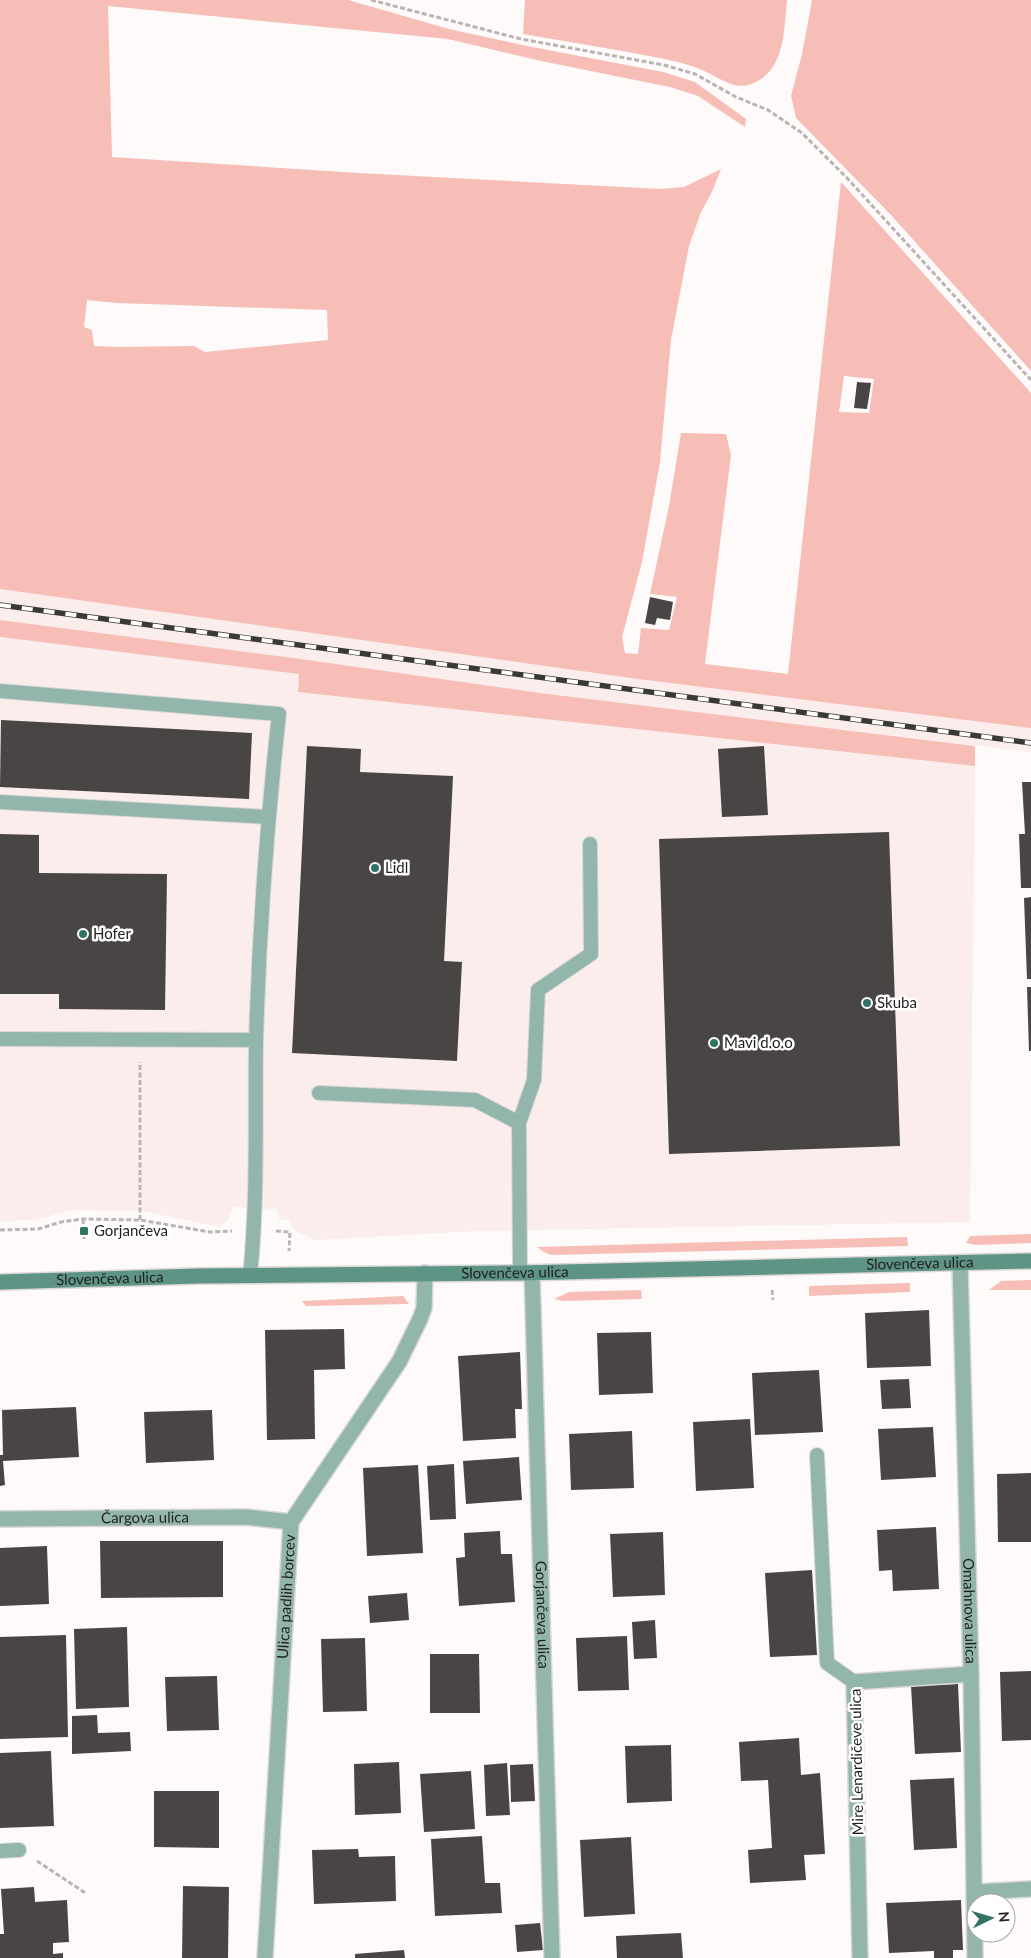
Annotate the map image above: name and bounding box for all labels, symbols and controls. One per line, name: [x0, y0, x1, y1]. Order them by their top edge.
place label: Lidl: [385, 858, 408, 876]
marker: Lidl: [369, 862, 381, 874]
place label: Hofer: [93, 924, 131, 942]
marker: Hofer: [77, 928, 89, 940]
place label: Skuba: [877, 993, 917, 1011]
marker: Skuba: [861, 997, 873, 1009]
place label: Mavi d.o.o: [724, 1033, 793, 1051]
marker: Mavi d.o.o: [708, 1037, 720, 1049]
place label: Gorjančeva: [94, 1221, 168, 1239]
marker: Gorjančeva: [78, 1225, 90, 1237]
street label: Slovenčeva ulica: [866, 1252, 974, 1273]
street label: Slovenčeva ulica: [461, 1262, 569, 1282]
street label: Slovenčeva ulica: [56, 1267, 164, 1288]
street label: Čargova ulica: [101, 1507, 189, 1526]
street label: Ulica padlih borcev: [273, 1533, 298, 1659]
street label: Omahnova ulica: [960, 1558, 981, 1664]
street label: Gorjančeva ulica: [532, 1560, 554, 1669]
street label: Mire Lenardičeve ulica: [846, 1689, 866, 1835]
north arrow: [966, 1893, 1016, 1943]
text: N: [996, 1911, 1013, 1923]

